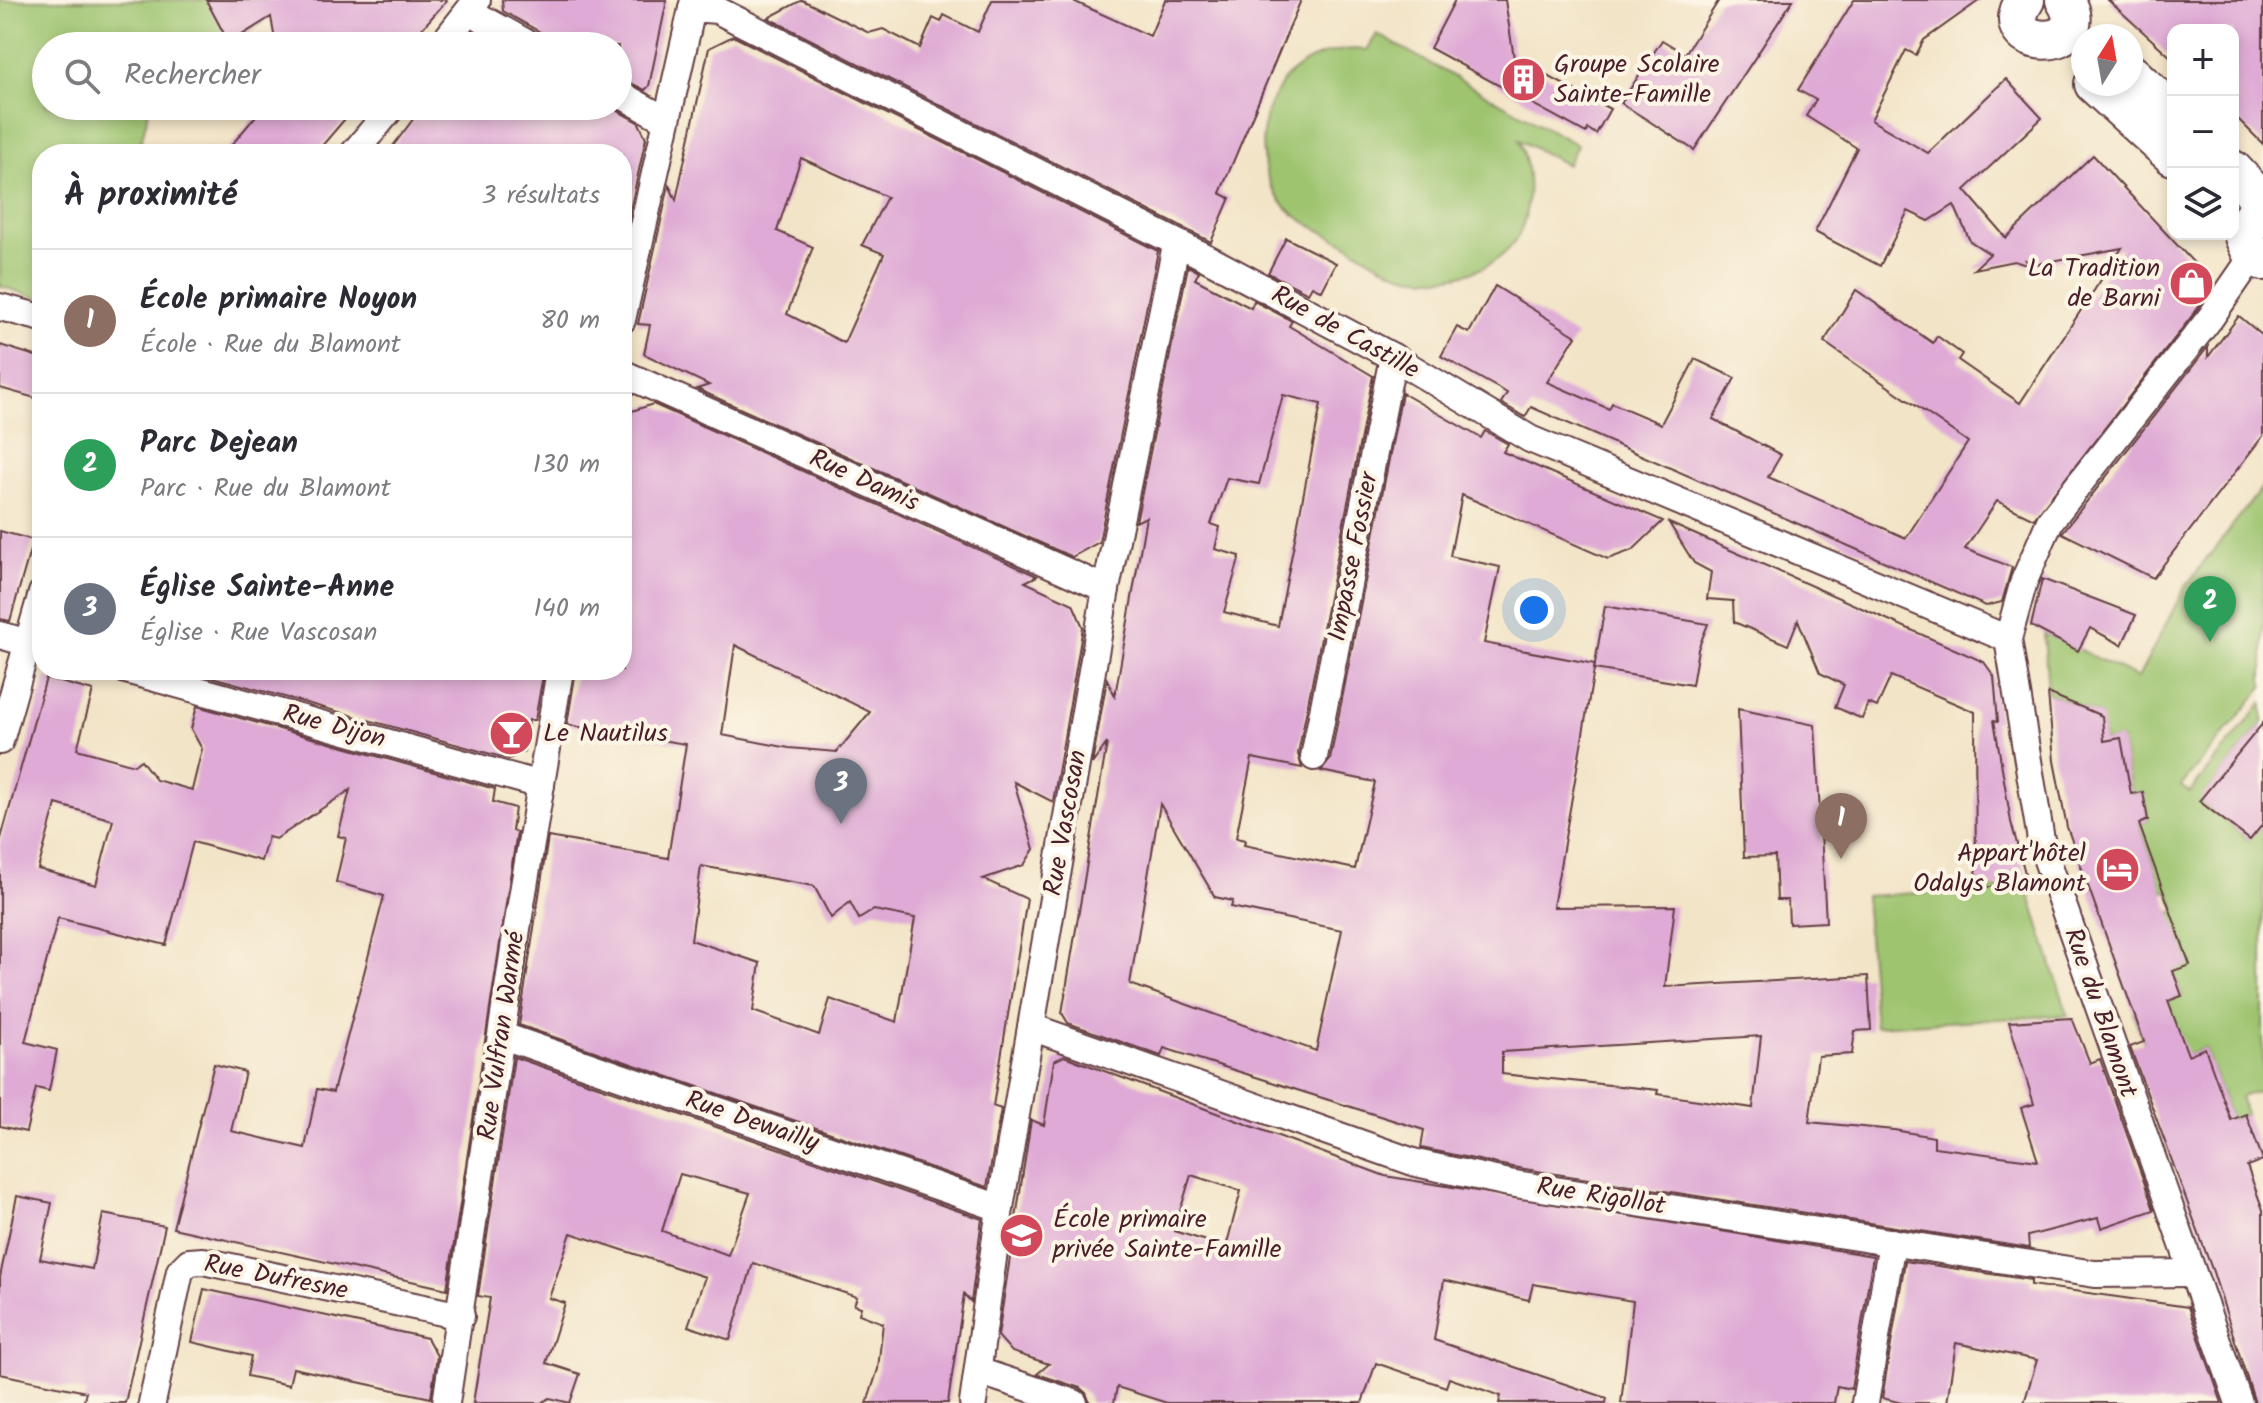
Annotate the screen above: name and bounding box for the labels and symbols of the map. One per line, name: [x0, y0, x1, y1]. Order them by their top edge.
north arrow: [2071, 24, 2143, 96]
place label: Groupe Scolaire Sainte-Famille: [1554, 44, 1720, 116]
building icon: Groupe Scolaire Sainte-Famille: [1499, 56, 1547, 104]
place label: La Tradition de Barni: [2027, 248, 2162, 320]
shop icon: La Tradition de Barni: [2167, 260, 2215, 308]
street label: Rue de Castille: [1263, 275, 1427, 391]
street label: Rue Damis: [802, 438, 926, 524]
street label: Impasse Fossier: [1317, 467, 1391, 645]
pin: 2: [2184, 576, 2236, 642]
your location: [1514, 590, 1554, 630]
street label: Rue Dijon: [278, 693, 390, 761]
bar icon: Le Nautilus: [488, 710, 536, 758]
place label: Le Nautilus: [543, 713, 668, 755]
street label: Rue Vascosan: [1033, 747, 1099, 899]
pin: 3: [815, 758, 867, 824]
pin: 1: [1815, 793, 1867, 859]
place label: Appart'hôtel Odalys Blamont: [1913, 833, 2087, 905]
hotel icon: Appart'hôtel Odalys Blamont: [2093, 845, 2141, 893]
street label: Rue du Blamont: [2051, 922, 2149, 1105]
street label: Rue Vulfran Warmé: [467, 927, 538, 1143]
street label: Rue Dewailly: [679, 1079, 825, 1165]
street label: Rue Rigollot: [1534, 1166, 1669, 1228]
place label: École primaire privée Sainte-Famille: [1052, 1199, 1282, 1271]
school or university icon: École primaire privée Sainte-Famille: [998, 1211, 1046, 1259]
street label: Rue Dufresne: [200, 1243, 352, 1313]

